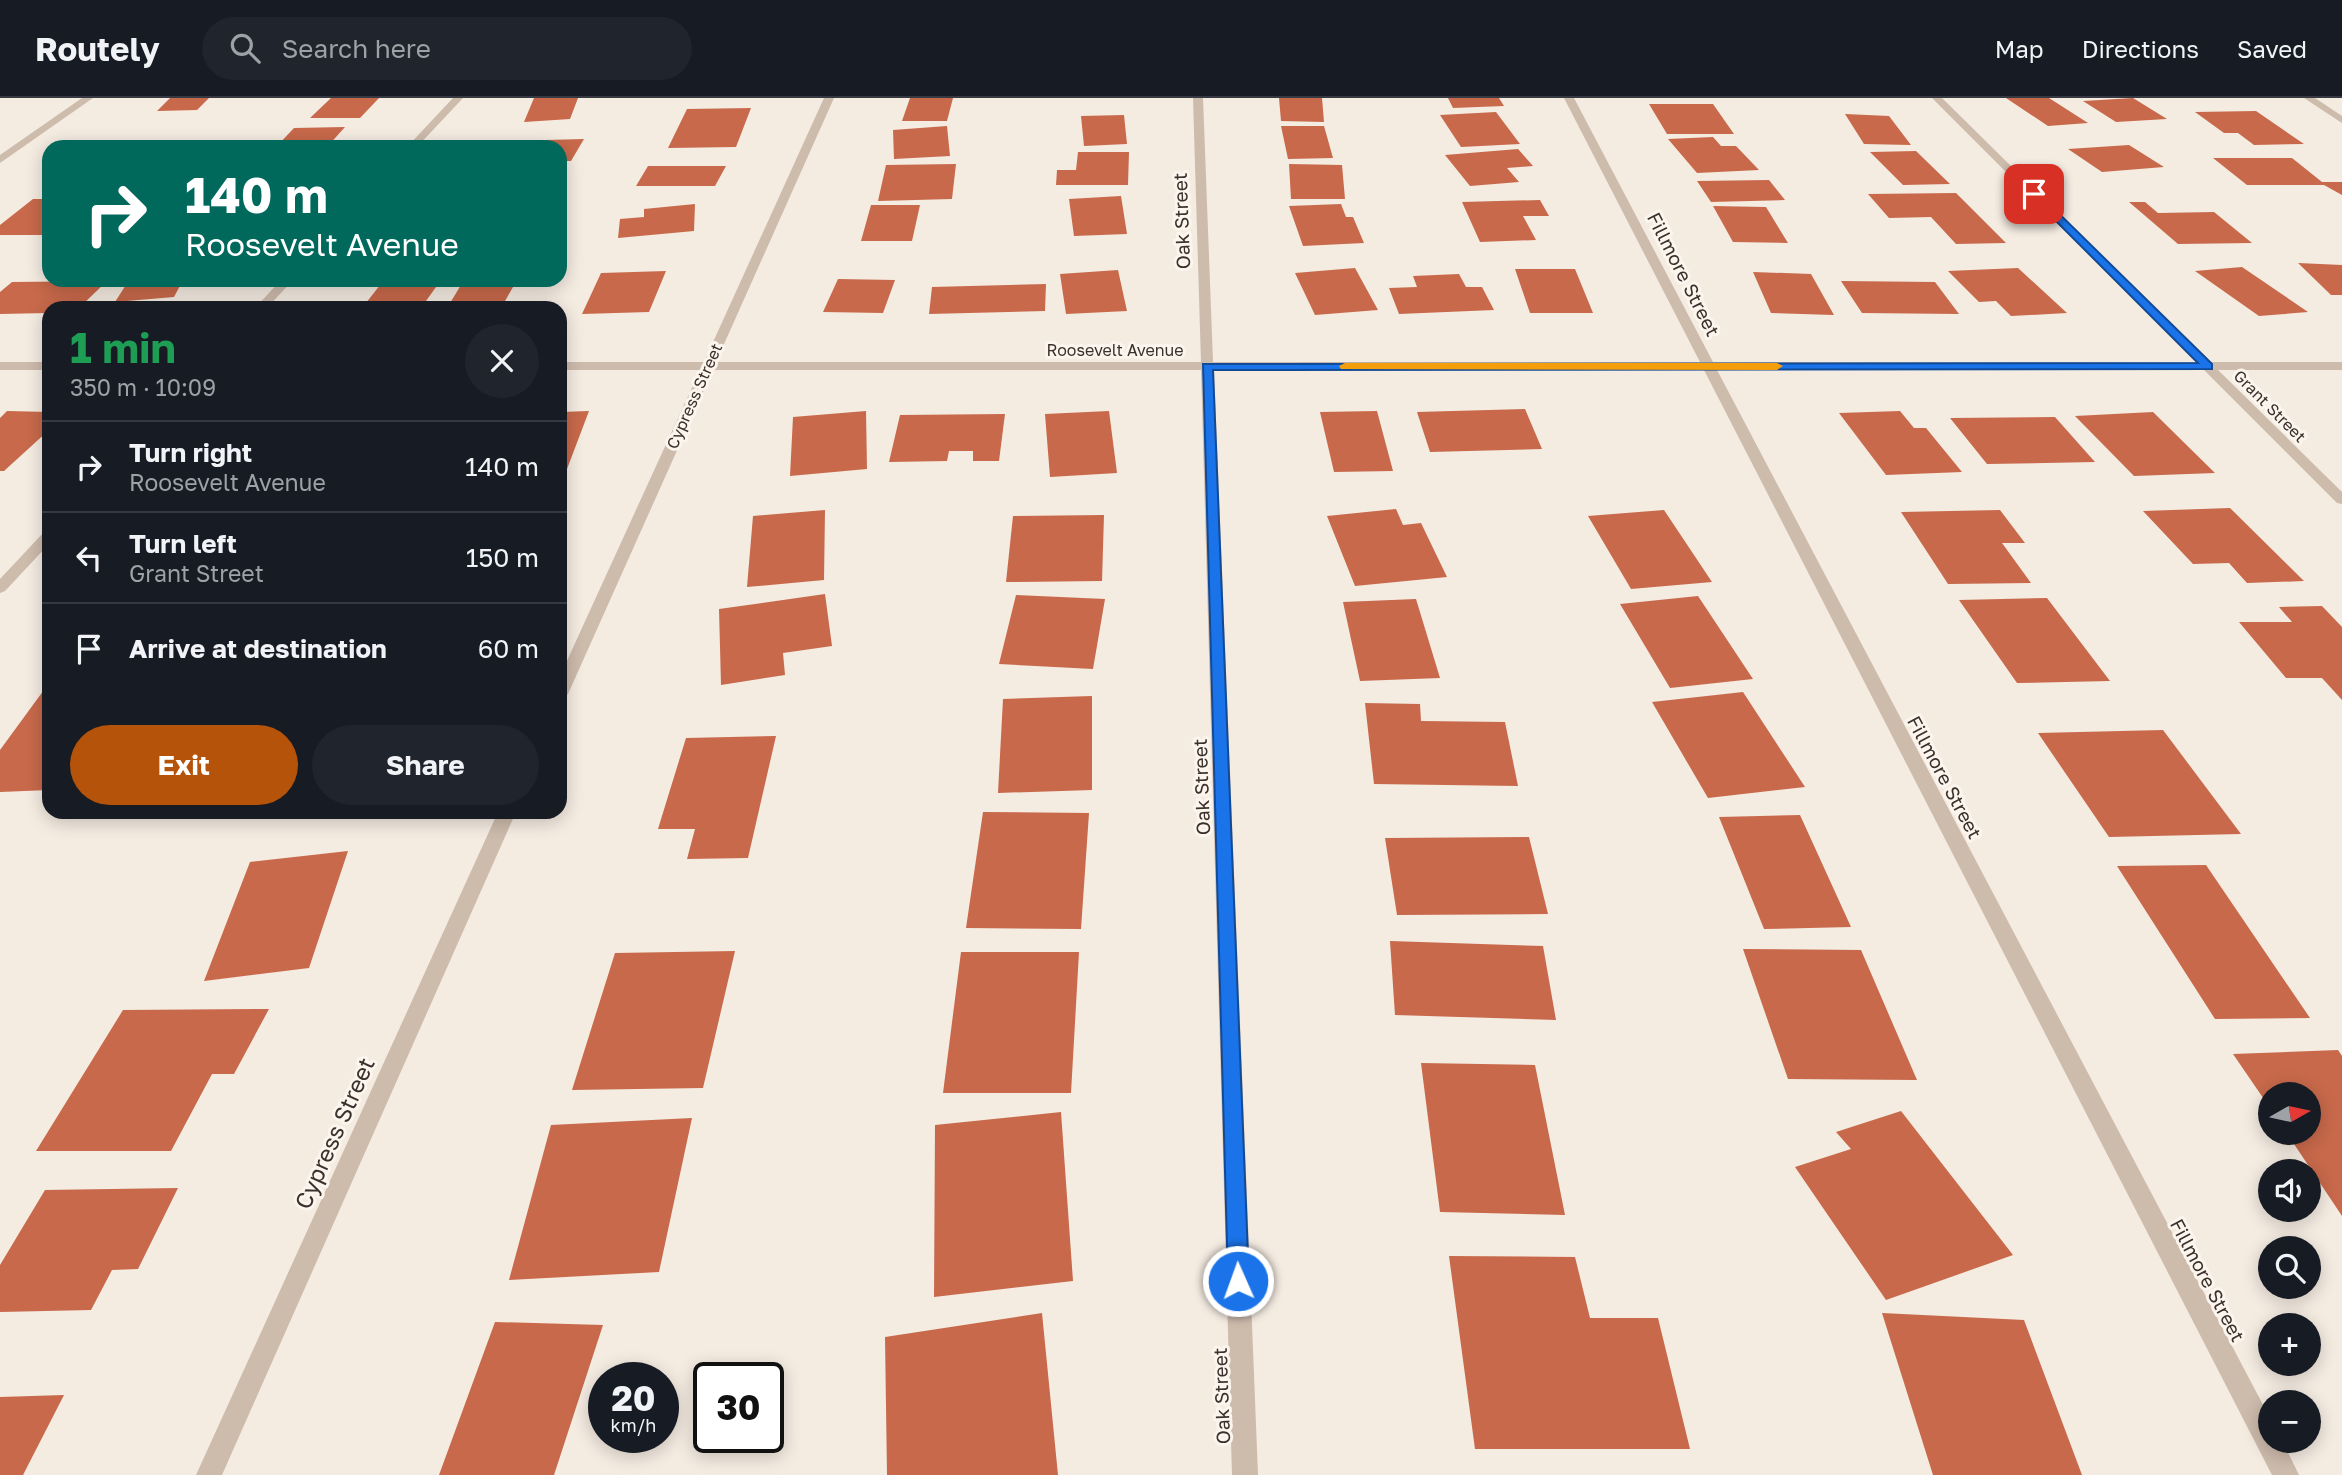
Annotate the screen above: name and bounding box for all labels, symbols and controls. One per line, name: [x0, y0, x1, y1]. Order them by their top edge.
search box: [202, 17, 692, 80]
text: Routely: [35, 29, 160, 68]
icon: search: [226, 29, 264, 67]
text: Search here: [282, 33, 431, 64]
text: Map: [1995, 34, 2044, 63]
text: Directions: [2082, 34, 2199, 63]
text: Saved: [2237, 34, 2307, 63]
pin: [2004, 164, 2064, 224]
text: 140 m: [185, 165, 328, 224]
icon: right: [70, 168, 161, 259]
street label: Oak Street: [1168, 172, 1194, 270]
icon: arrive: [2015, 175, 2053, 213]
street label: Fillmore Street: [1643, 208, 1725, 340]
text: Roosevelt Avenue: [185, 225, 459, 263]
text: 1 min: [70, 322, 176, 372]
button: close: [465, 324, 539, 398]
street label: Cypress Street: [662, 340, 726, 452]
street label: Roosevelt Avenue: [1047, 340, 1183, 360]
street label: Grant Street: [2230, 366, 2310, 446]
text: 350 m · 10:09: [70, 373, 216, 401]
text: Turn right: [129, 437, 252, 468]
icon: right: [70, 448, 108, 486]
text: 140 m: [465, 451, 539, 482]
text: Roosevelt Avenue: [129, 468, 326, 496]
text: Turn left: [129, 528, 237, 559]
icon: left: [70, 539, 108, 577]
text: 150 m: [466, 542, 539, 573]
text: Grant Street: [129, 559, 264, 587]
icon: arrive: [70, 630, 108, 668]
text: Arrive at destination: [129, 633, 387, 664]
text: 60 m: [478, 633, 539, 664]
street label: Fillmore Street: [1903, 712, 1987, 842]
button: Exit: [70, 725, 298, 805]
button: Share: [312, 725, 539, 805]
street label: Oak Street: [1188, 738, 1214, 836]
street label: Cypress Street: [288, 1053, 380, 1213]
north arrow: [2258, 1082, 2320, 1144]
map controls: [2258, 1082, 2321, 1453]
button: sound: [2258, 1159, 2321, 1222]
street label: Fillmore Street: [2166, 1215, 2250, 1345]
button: search: [2258, 1236, 2321, 1299]
position arrow: [1201, 1244, 1275, 1318]
button: +: [2258, 1313, 2321, 1376]
street label: Oak Street: [1208, 1347, 1234, 1445]
speed limit sign: 30: [693, 1362, 784, 1453]
text: 20: [611, 1377, 656, 1419]
button: −: [2258, 1390, 2321, 1453]
text: km/h: [611, 1414, 656, 1436]

